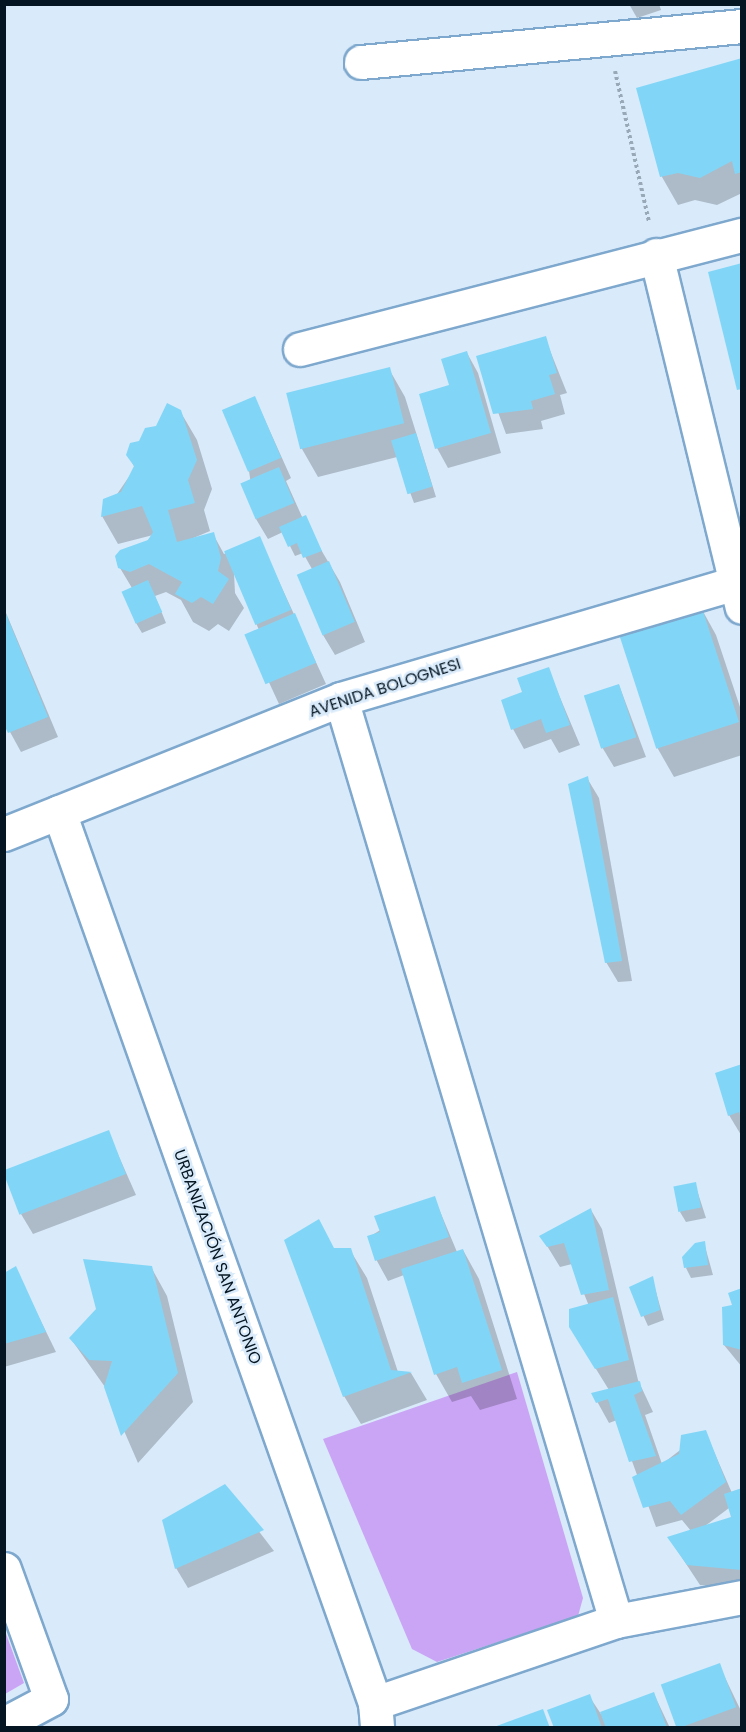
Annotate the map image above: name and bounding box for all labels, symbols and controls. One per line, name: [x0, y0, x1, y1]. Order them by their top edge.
street label: AVENIDA BOLOGNESI: [307, 654, 463, 722]
street label: URBANIZACIÓN SAN ANTONIO: [169, 1147, 265, 1367]

